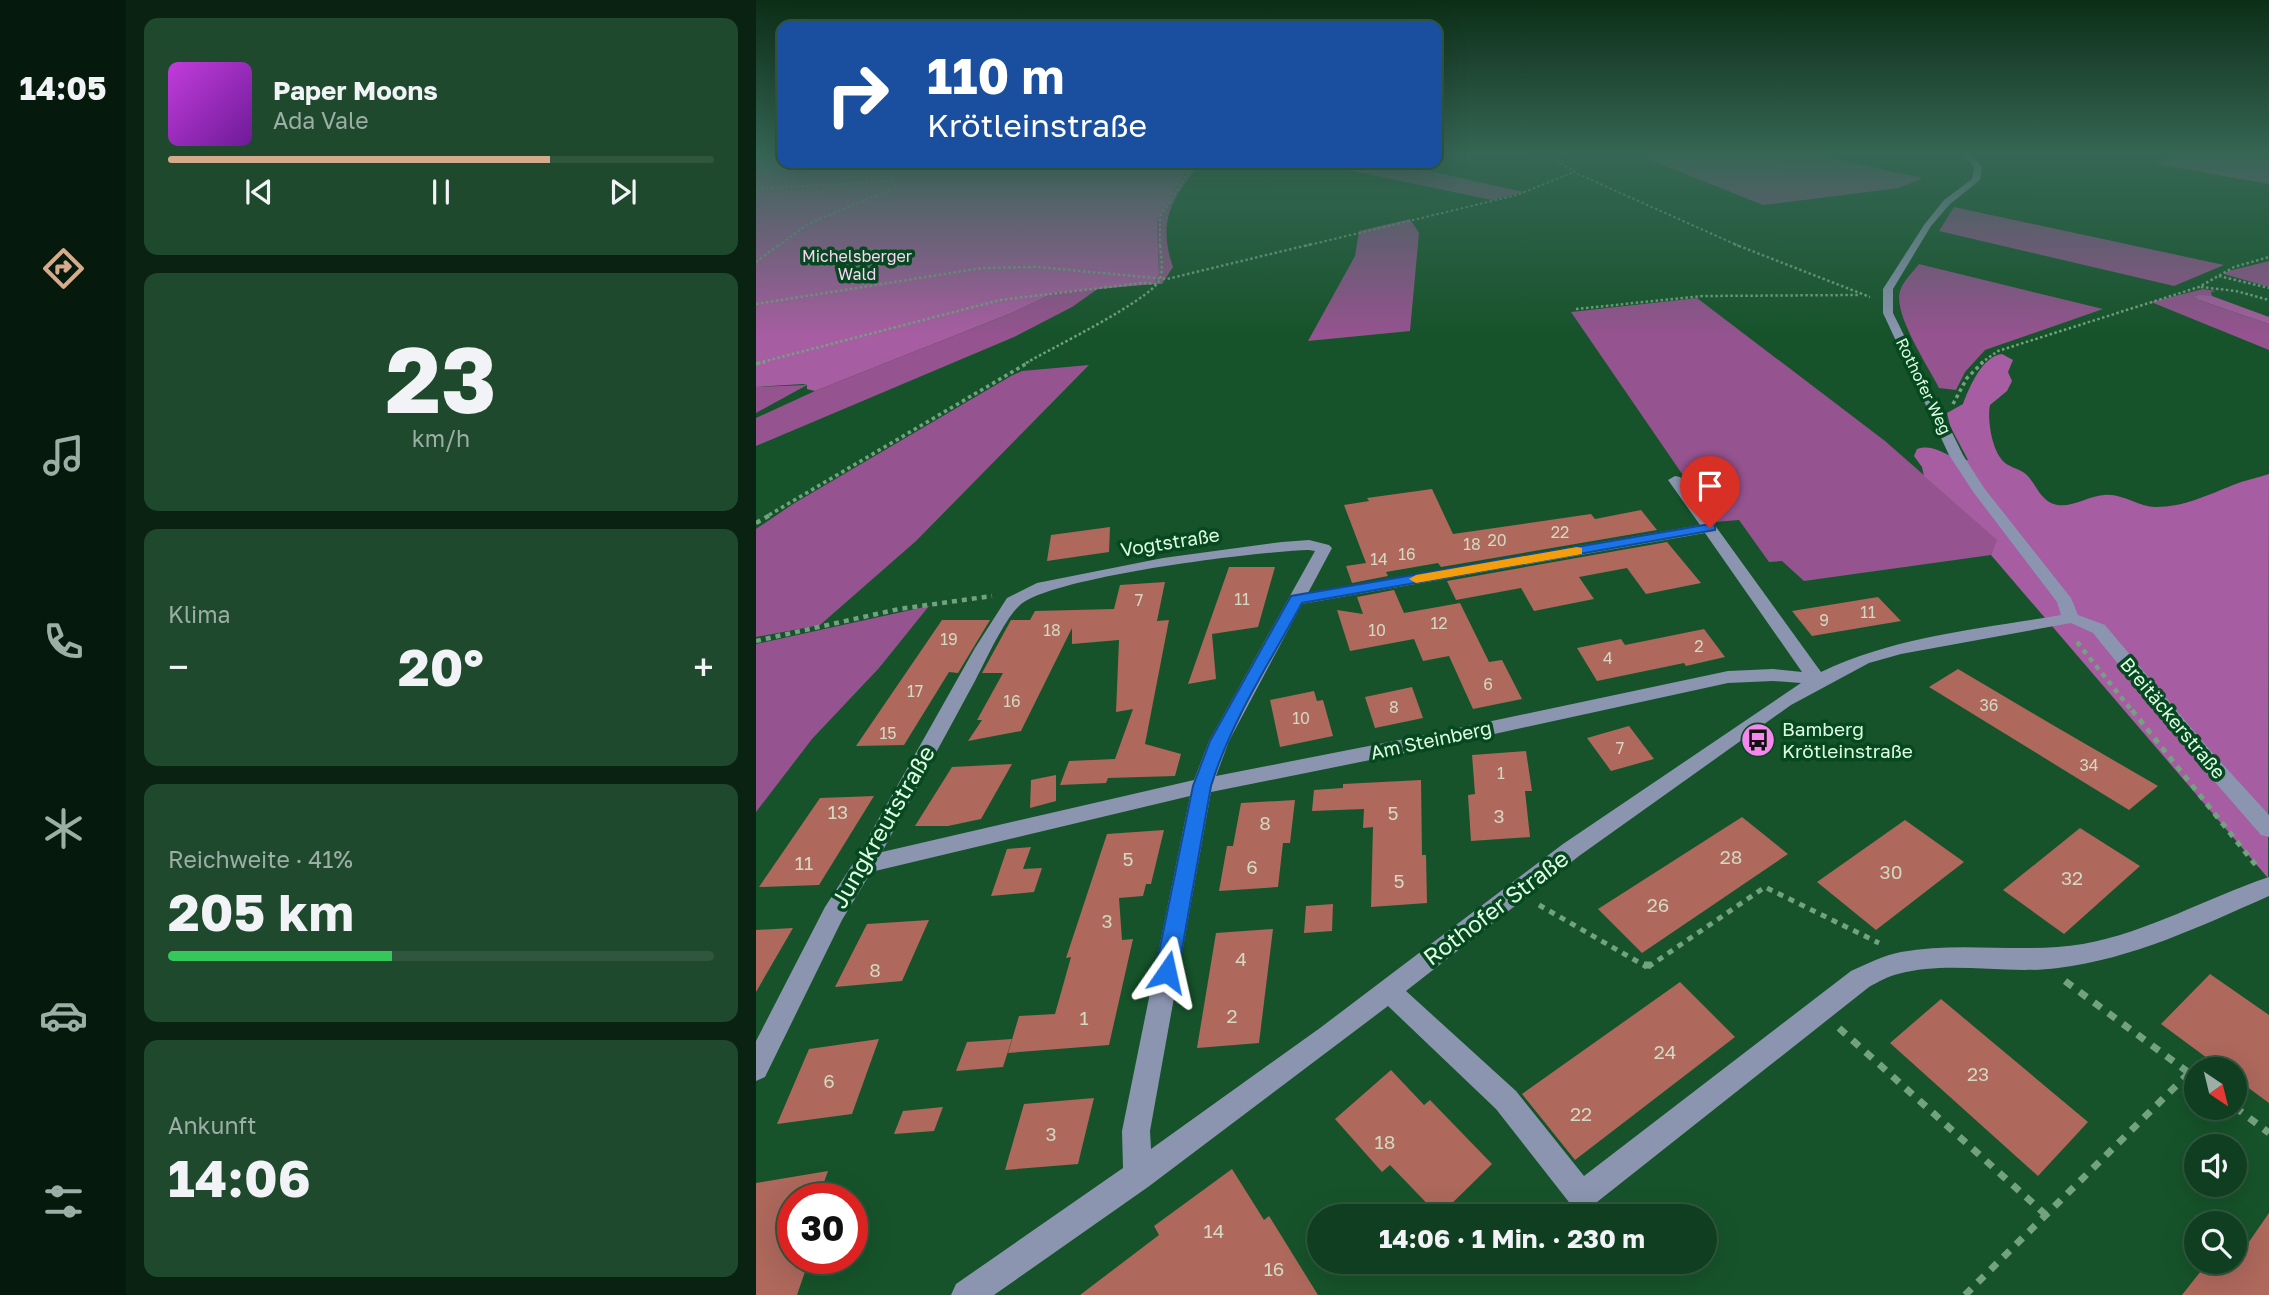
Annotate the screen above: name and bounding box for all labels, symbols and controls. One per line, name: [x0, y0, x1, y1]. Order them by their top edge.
text: 110 m: [927, 46, 1064, 105]
icon: right: [812, 49, 903, 140]
text: 14:05: [19, 69, 107, 107]
text: Paper Moons: [273, 75, 438, 106]
text: Ada Vale: [273, 106, 369, 134]
text: Krötleinstraße: [927, 106, 1147, 144]
icon: previous: [240, 173, 278, 211]
icon: pause: [422, 173, 460, 211]
icon: next: [604, 173, 642, 211]
icon: directions: [39, 244, 88, 293]
park label: Michelsberger Wald: [802, 246, 912, 284]
text: 23: [385, 324, 497, 433]
street label: Rothofer Weg: [1892, 334, 1956, 438]
text: km/h: [412, 424, 470, 452]
icon: music: [39, 431, 88, 480]
pin: [1680, 456, 1740, 528]
icon: arrive: [1691, 467, 1729, 505]
street label: Vogtstraße: [1119, 522, 1221, 561]
house number: 22: [1551, 522, 1569, 542]
house number: 20: [1487, 530, 1507, 550]
house number: 18: [1463, 534, 1481, 554]
house number: 16: [1398, 544, 1416, 564]
house number: 14: [1370, 549, 1388, 569]
house number: 11: [1234, 589, 1250, 609]
house number: 7: [1135, 590, 1143, 610]
text: Klima: [168, 600, 231, 628]
house number: 11: [1860, 602, 1876, 622]
house number: 9: [1819, 610, 1829, 630]
house number: 12: [1430, 613, 1448, 633]
icon: phone: [39, 617, 88, 666]
house number: 18: [1043, 620, 1061, 640]
house number: 10: [1368, 620, 1386, 640]
house number: 19: [940, 629, 958, 649]
text: 20°: [398, 635, 484, 697]
house number: 2: [1694, 636, 1704, 656]
text: −: [168, 644, 189, 689]
text: +: [693, 644, 714, 689]
house number: 4: [1603, 648, 1613, 668]
street label: Breitäckerstraße: [2116, 652, 2231, 783]
house number: 6: [1483, 674, 1493, 694]
house number: 17: [907, 681, 923, 701]
house number: 16: [1003, 691, 1021, 711]
house number: 36: [1979, 695, 1999, 715]
house number: 8: [1389, 697, 1399, 717]
house number: 10: [1292, 708, 1310, 728]
street label: Am Steinberg: [1368, 715, 1493, 764]
place label: Bamberg Krötleinstraße: [1782, 717, 1913, 762]
bus stop icon: Bamberg Krötleinstraße: [1739, 721, 1777, 759]
house number: 15: [879, 723, 897, 743]
house number: 7: [1616, 738, 1624, 758]
street label: Jungkreutstraße: [824, 740, 940, 913]
house number: 34: [2079, 755, 2099, 775]
house number: 1: [1497, 763, 1505, 783]
house number: 13: [828, 800, 848, 823]
house number: 5: [1387, 801, 1399, 824]
icon: climate: [39, 804, 88, 853]
house number: 3: [1493, 804, 1505, 827]
house number: 8: [1259, 811, 1271, 834]
street label: Rothofer Straße: [1417, 844, 1573, 971]
text: Reichweite · 41%: [168, 845, 353, 873]
house number: 28: [1720, 845, 1742, 868]
house number: 5: [1122, 847, 1134, 870]
house number: 11: [795, 851, 813, 874]
house number: 6: [1246, 855, 1258, 878]
house number: 30: [1880, 860, 1902, 883]
house number: 32: [2061, 866, 2083, 889]
house number: 5: [1393, 869, 1405, 892]
text: 205 km: [168, 880, 354, 942]
house number: 26: [1647, 893, 1669, 916]
house number: 3: [1101, 909, 1113, 932]
position arrow: [1130, 935, 1204, 1009]
house number: 4: [1235, 947, 1247, 970]
house number: 8: [869, 958, 881, 981]
icon: car: [39, 991, 88, 1040]
house number: 2: [1226, 1004, 1238, 1027]
house number: 1: [1079, 1006, 1089, 1029]
house number: 24: [1654, 1040, 1676, 1063]
north arrow: [2184, 1057, 2247, 1120]
map controls: [2184, 1057, 2247, 1274]
house number: 23: [1967, 1062, 1989, 1085]
house number: 6: [823, 1069, 835, 1092]
house number: 22: [1570, 1102, 1592, 1125]
text: Ankunft: [168, 1111, 256, 1139]
house number: 3: [1045, 1122, 1057, 1145]
house number: 18: [1375, 1130, 1395, 1153]
button: sound: [2184, 1134, 2247, 1197]
text: 14:06: [168, 1146, 311, 1208]
icon: filters: [39, 1177, 88, 1226]
speed limit sign: 30: [777, 1183, 868, 1274]
button: search: [2184, 1211, 2247, 1274]
house number: 14: [1204, 1219, 1224, 1242]
text: 14:06 · 1 Min. · 230 m: [1379, 1223, 1645, 1254]
house number: 16: [1264, 1257, 1284, 1280]

